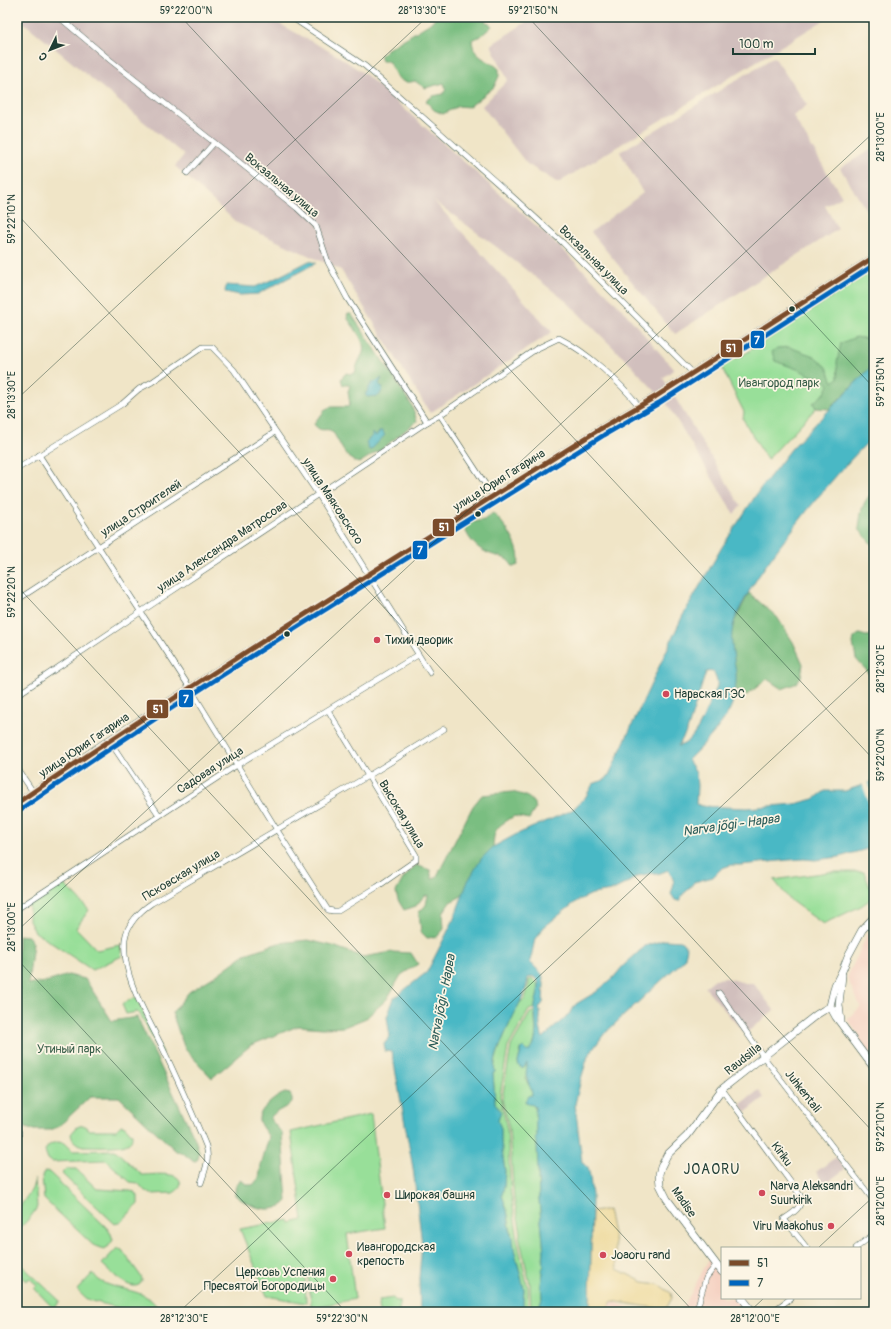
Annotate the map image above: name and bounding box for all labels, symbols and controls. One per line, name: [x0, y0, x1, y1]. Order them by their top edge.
text: 59°22'00"N: [160, 5, 213, 17]
text: 28°13'30"E: [398, 5, 446, 17]
text: 59°21'50"N: [508, 5, 558, 17]
north arrow: [30, 30, 70, 70]
scale bar: [733, 30, 815, 56]
text: 100 m: [739, 37, 774, 52]
text: С: [36, 49, 50, 63]
text: 28°13'00"E: [875, 112, 887, 162]
street label: Вокзальная улица: [241, 150, 322, 221]
text: 59°22'10"N: [6, 194, 18, 244]
street label: Вокзальная улица: [556, 222, 632, 299]
unlabelled marker: [787, 304, 797, 314]
line badge: 7: [750, 330, 765, 349]
text: 7: [754, 334, 760, 347]
line badge: 51: [720, 339, 743, 358]
text: 51: [726, 342, 736, 355]
text: 59°21'50"N: [875, 357, 887, 407]
text: 28°13'30"E: [6, 371, 18, 419]
park label: Ивангород парк: [739, 376, 819, 391]
street label: улица Юрия Гагарина: [450, 446, 548, 515]
street label: улица Маяковского: [298, 454, 366, 548]
street label: улица Строителей: [97, 477, 185, 541]
street label: улица Александра Матросова: [154, 497, 291, 596]
unlabelled marker: [473, 509, 483, 519]
line badge: 51: [432, 518, 455, 537]
text: 51: [439, 521, 449, 534]
line badge: 7: [412, 540, 428, 560]
text: 7: [417, 544, 423, 557]
text: 59°22'20"N: [6, 566, 18, 618]
unlabelled marker: [282, 629, 292, 639]
place label: Тихий дворик: [385, 633, 453, 648]
marker: Тихий дворик: [372, 635, 382, 645]
text: 28°12'30"E: [875, 645, 887, 693]
place label: Нарвская ГЭС: [674, 687, 745, 702]
line badge: 7: [178, 689, 194, 708]
marker: Нарвская ГЭС: [661, 689, 671, 699]
text: 7: [183, 693, 189, 706]
line badge: 51: [146, 699, 169, 719]
text: 51: [153, 703, 163, 716]
street label: улица Юрия Гагарина: [35, 709, 133, 782]
text: 59°22'00"N: [875, 728, 887, 781]
street label: Садовая улица: [174, 743, 247, 797]
street label: Высокая улица: [375, 777, 428, 851]
water label: Narva jõgi - Нарва: [682, 810, 781, 840]
street label: Псковская улица: [140, 846, 223, 904]
text: 28°13'00"E: [6, 902, 18, 952]
water label: Narva jõgi - Нарва: [425, 952, 459, 1051]
street label: Raudsilla: [722, 1040, 765, 1079]
park label: Утиный парк: [37, 1042, 101, 1057]
street label: Juhkentali: [781, 1067, 824, 1116]
text: 59°22'10"N: [875, 1102, 887, 1152]
street label: Kiriku: [768, 1139, 796, 1170]
district label: JOAORU: [684, 1161, 740, 1178]
text: 28°12'00"E: [875, 1176, 887, 1226]
place label: Narva Aleksandri Suurkirik: [770, 1179, 853, 1208]
street label: Madise: [668, 1184, 699, 1220]
place label: Широкая башня: [395, 1188, 475, 1203]
marker: Narva Aleksandri Suurkirik: [757, 1188, 767, 1198]
marker: Широкая башня: [382, 1190, 392, 1200]
place label: Viru Maakohus: [752, 1219, 824, 1234]
marker: Viru Maakohus: [826, 1221, 836, 1231]
place label: Ивангородская крепость: [357, 1240, 435, 1269]
legend: [721, 1247, 861, 1299]
place label: Joaoru rand: [611, 1248, 670, 1263]
marker: Ивангородская крепость: [344, 1249, 354, 1259]
marker: Joaoru rand: [598, 1250, 608, 1260]
text: 51: [757, 1256, 768, 1271]
place label: Церковь Успения Пресвятой Богородицы: [204, 1265, 325, 1294]
marker: Церковь Успения Пресвятой Богородицы: [328, 1274, 338, 1284]
text: 7: [757, 1276, 764, 1291]
text: 28°12'30"E: [160, 1313, 208, 1325]
text: 59°22'30"N: [316, 1313, 368, 1325]
text: 28°12'00"E: [730, 1313, 780, 1325]

